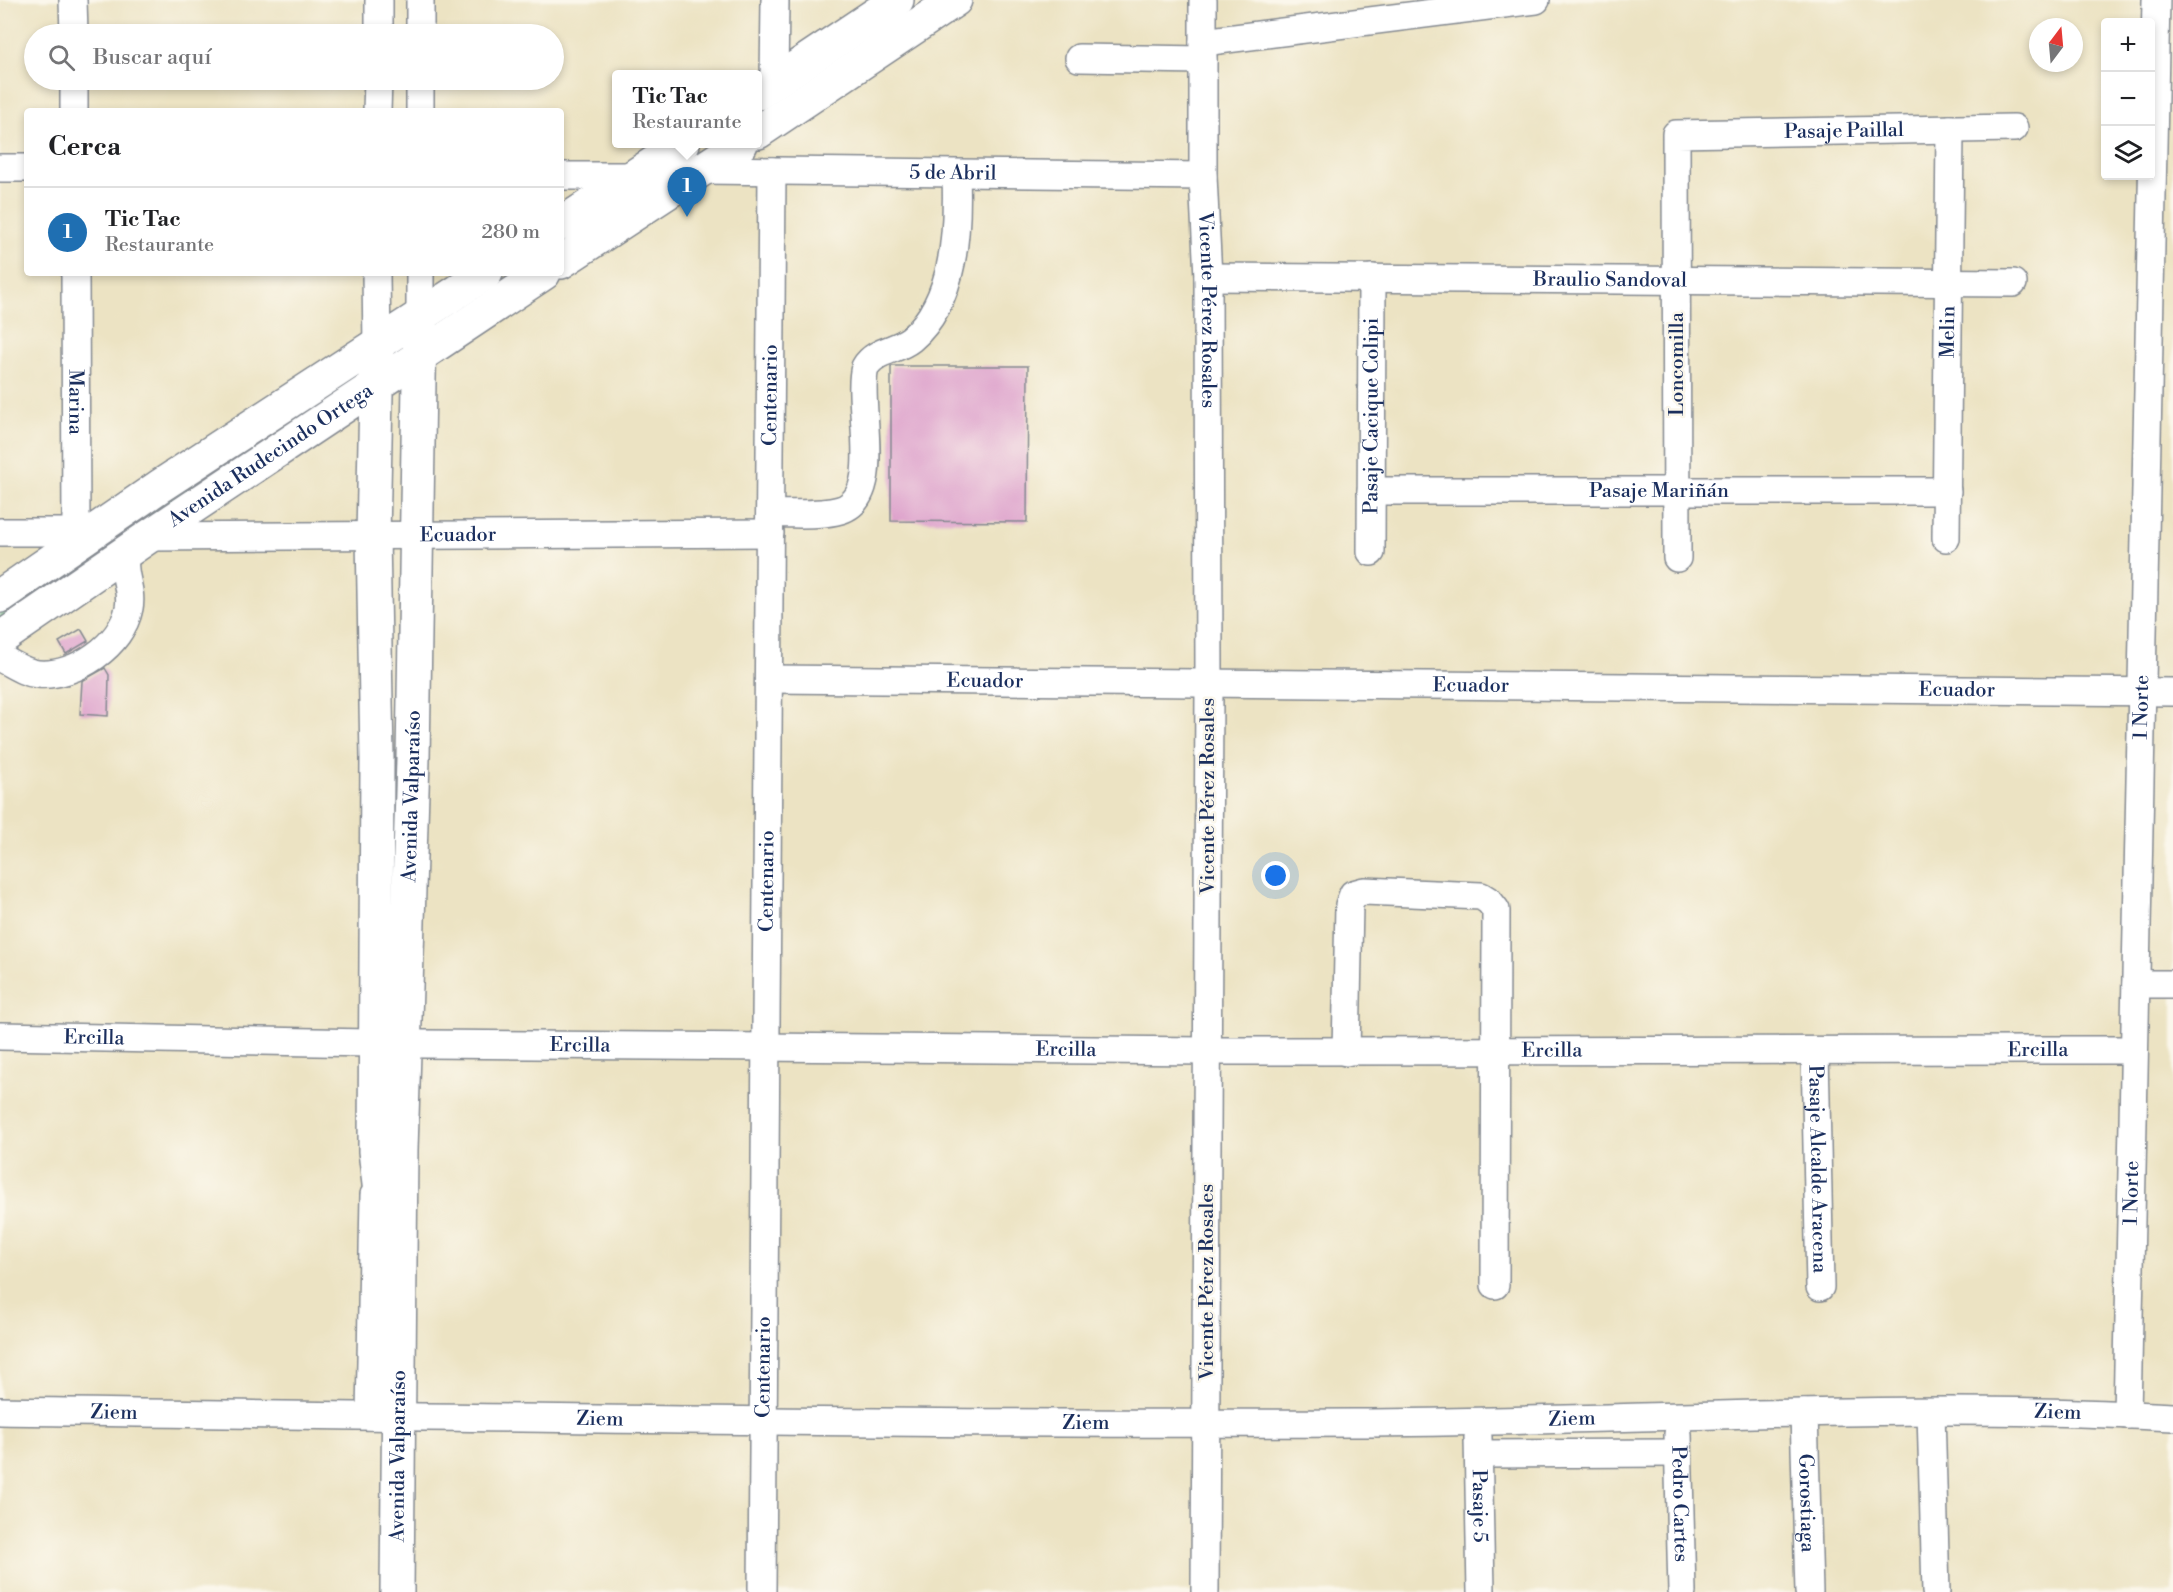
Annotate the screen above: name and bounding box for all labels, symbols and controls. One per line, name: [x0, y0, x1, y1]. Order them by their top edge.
north arrow: [2029, 18, 2083, 72]
map controls: [2101, 18, 2155, 180]
button: +: [2101, 18, 2155, 72]
search box: [24, 24, 564, 90]
icon: search: [45, 41, 78, 74]
text: Buscar aquí: [93, 44, 211, 71]
popup: [612, 70, 762, 148]
button: −: [2101, 72, 2155, 126]
text: Tic Tac: [632, 83, 708, 110]
text: Restaurante: [632, 110, 742, 135]
street label: Pasaje Paillal: [1784, 117, 1904, 145]
button: layers: [2101, 126, 2155, 180]
text: Cerca: [48, 131, 121, 163]
street label: 5 de Abril: [909, 160, 997, 186]
pin: 1: [668, 168, 706, 217]
text: Tic Tac: [105, 206, 181, 233]
street label: Vicente Pérez Rosales: [1192, 210, 1221, 408]
text: 1: [63, 220, 72, 245]
text: 280 m: [481, 220, 540, 245]
text: Restaurante: [105, 233, 214, 258]
street label: Braulio Sandoval: [1532, 267, 1687, 293]
street label: Melin: [1935, 306, 1961, 358]
street label: Loncomilla: [1665, 311, 1690, 416]
street label: Pasaje Cacique Colipi: [1359, 317, 1384, 514]
street label: Centenario: [758, 344, 783, 446]
street label: Marina: [63, 369, 88, 436]
street label: Avenida Rudecindo Ortega: [162, 378, 379, 533]
street label: Pasaje Mariñán: [1589, 479, 1729, 504]
street label: Ecuador: [420, 522, 497, 548]
street label: Ecuador: [947, 668, 1024, 694]
street label: Ecuador: [1432, 673, 1510, 698]
street label: 1 Norte: [2128, 674, 2155, 740]
street label: Ecuador: [1918, 677, 1996, 703]
street label: Vicente Pérez Rosales: [1196, 698, 1221, 895]
street label: Avenida Valparaíso: [397, 710, 426, 884]
street label: Centenario: [754, 830, 780, 932]
your location: [1261, 861, 1290, 890]
street label: Ercilla: [63, 1025, 126, 1051]
street label: Ercilla: [549, 1033, 611, 1058]
street label: Ercilla: [1035, 1037, 1097, 1063]
street label: Ercilla: [1521, 1038, 1583, 1063]
street label: Ercilla: [2007, 1038, 2069, 1063]
street label: Pasaje Alcalde Aracena: [1803, 1065, 1832, 1274]
street label: 1 Norte: [2118, 1160, 2145, 1226]
street label: Vicente Pérez Rosales: [1195, 1184, 1220, 1381]
street label: Centenario: [751, 1316, 776, 1418]
street label: Avenida Valparaíso: [385, 1370, 412, 1543]
street label: Ziem: [2034, 1399, 2082, 1425]
street label: Ziem: [90, 1400, 138, 1425]
street label: Ziem: [576, 1406, 624, 1432]
street label: Ziem: [1548, 1406, 1596, 1432]
street label: Ziem: [1062, 1411, 1110, 1436]
street label: Pedro Cartes: [1666, 1445, 1694, 1563]
street label: Gorostiaga: [1793, 1453, 1820, 1554]
street label: Pasaje 5: [1466, 1469, 1493, 1543]

